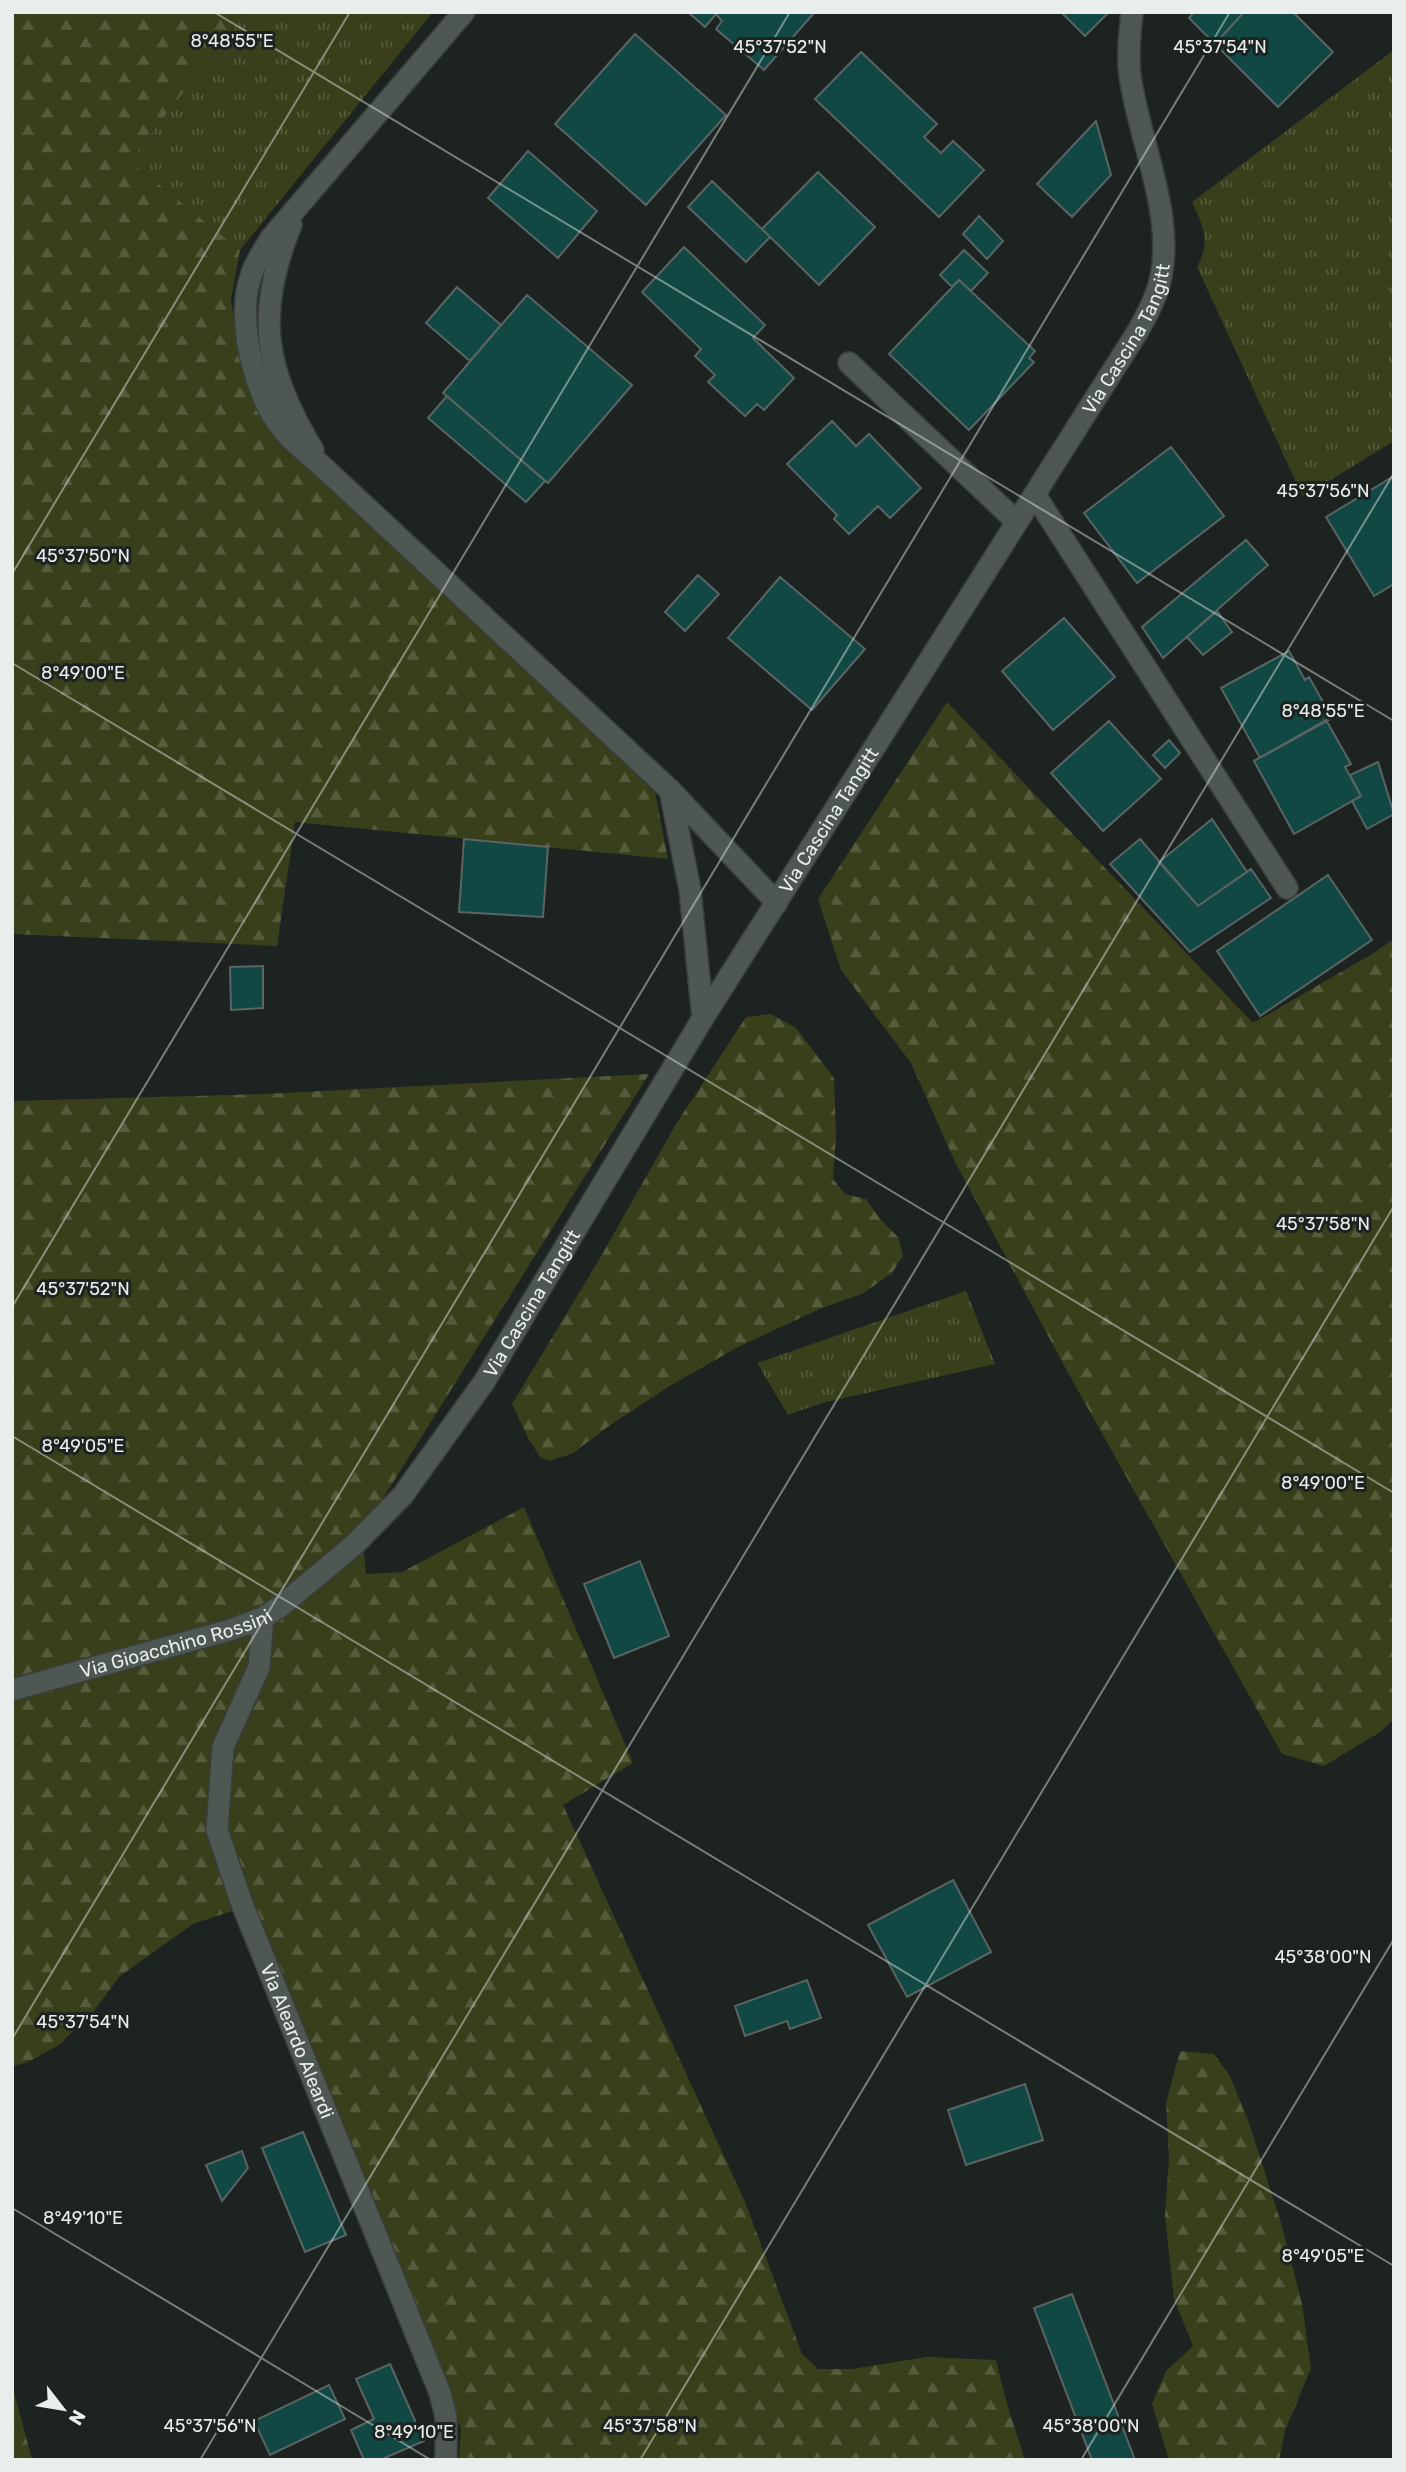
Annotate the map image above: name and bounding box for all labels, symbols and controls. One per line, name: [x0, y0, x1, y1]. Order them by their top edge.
text: 8°48'55"E: [190, 30, 274, 52]
text: 45°37'52"N: [733, 36, 827, 58]
text: 45°37'54"N: [1173, 36, 1267, 58]
street label: Via Cascina Tangitt: [1077, 262, 1175, 419]
text: 45°37'56"N: [1277, 480, 1369, 502]
text: 45°37'50"N: [36, 545, 130, 567]
text: 8°49'00"E: [41, 662, 125, 684]
text: 8°48'55"E: [1281, 700, 1365, 722]
street label: Via Cascina Tangitt: [774, 743, 884, 898]
text: 45°37'58"N: [1276, 1213, 1370, 1235]
street label: Via Cascina Tangitt: [479, 1225, 585, 1382]
text: 45°37'52"N: [36, 1278, 130, 1300]
text: 8°49'05"E: [41, 1435, 125, 1457]
text: 8°49'00"E: [1281, 1472, 1365, 1494]
street label: Via Gioacchino Rossini: [77, 1604, 277, 1683]
text: 45°38'00"N: [1274, 1946, 1372, 1968]
street label: Via Aleardo Aleardi: [255, 1960, 339, 2122]
text: 45°37'54"N: [36, 2011, 130, 2033]
text: 8°49'10"E: [43, 2207, 123, 2229]
text: 8°49'05"E: [1281, 2245, 1365, 2267]
north arrow: [28, 2374, 98, 2444]
text: N: [64, 2406, 91, 2429]
text: 45°37'56"N: [164, 2415, 256, 2437]
text: 45°37'58"N: [603, 2415, 697, 2437]
text: 45°38'00"N: [1042, 2415, 1140, 2437]
text: 8°49'10"E: [374, 2421, 454, 2443]

